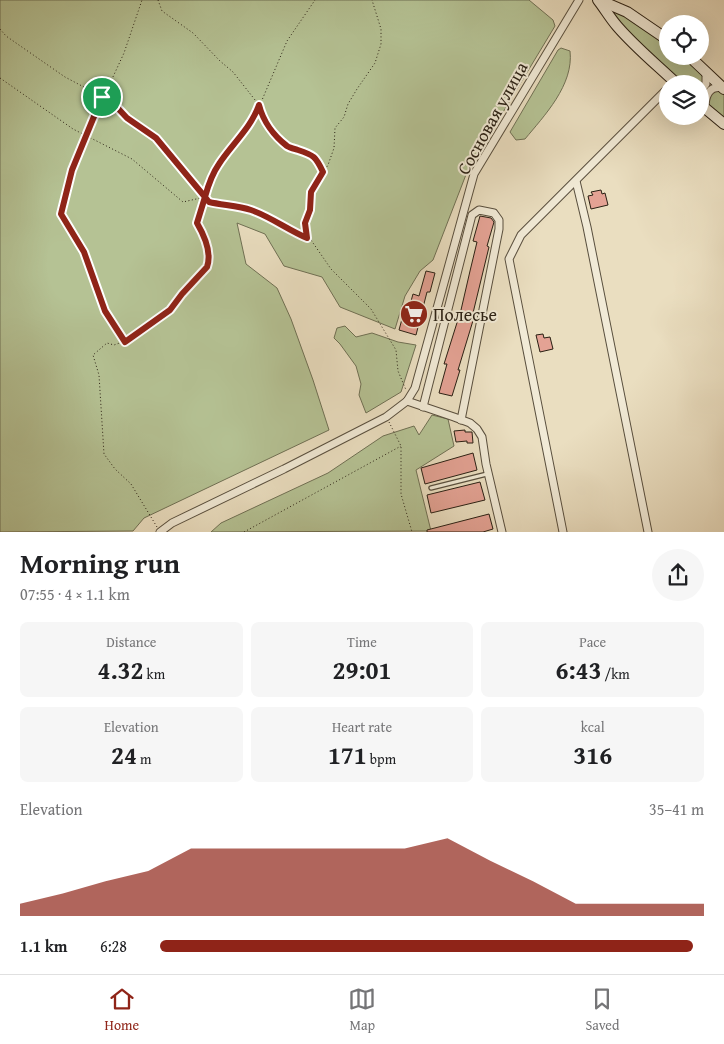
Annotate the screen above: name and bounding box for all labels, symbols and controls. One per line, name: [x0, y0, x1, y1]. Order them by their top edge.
map controls: [659, 15, 709, 125]
button: locate: [659, 15, 709, 65]
street label: Сосновая улица: [450, 56, 534, 179]
button: layers: [659, 75, 709, 125]
pin: [81, 76, 123, 118]
icon: arrive: [88, 83, 116, 111]
supermarket icon: Полесье: [399, 299, 429, 329]
place label: Полесье: [433, 301, 497, 328]
text: Morning run: [20, 542, 180, 583]
button: share: [652, 549, 704, 601]
text: 07:55 · 4 × 1.1 km: [20, 582, 130, 606]
text: Distance: [106, 632, 156, 652]
text: Time: [347, 632, 377, 652]
text: Pace: [579, 632, 606, 652]
text: 4.32: [98, 652, 143, 688]
text: 29:01: [333, 652, 391, 688]
text: 6:43: [556, 652, 602, 688]
text: km: [143, 664, 165, 684]
text: /km: [602, 664, 630, 684]
text: Elevation: [104, 717, 159, 737]
text: Heart rate: [332, 717, 392, 737]
text: kcal: [581, 717, 605, 737]
text: 24: [111, 737, 137, 773]
text: 171: [328, 737, 367, 773]
text: 316: [573, 737, 612, 773]
text: m: [137, 749, 152, 769]
text: bpm: [367, 749, 396, 769]
text: Elevation: [20, 797, 83, 821]
text: 35–41 m: [649, 797, 704, 821]
text: 1.1 km: [20, 934, 67, 958]
text: 6:28: [100, 934, 127, 958]
tab: Home: [105, 985, 139, 1035]
tab: Map: [348, 985, 376, 1035]
tab: Saved: [585, 985, 619, 1035]

